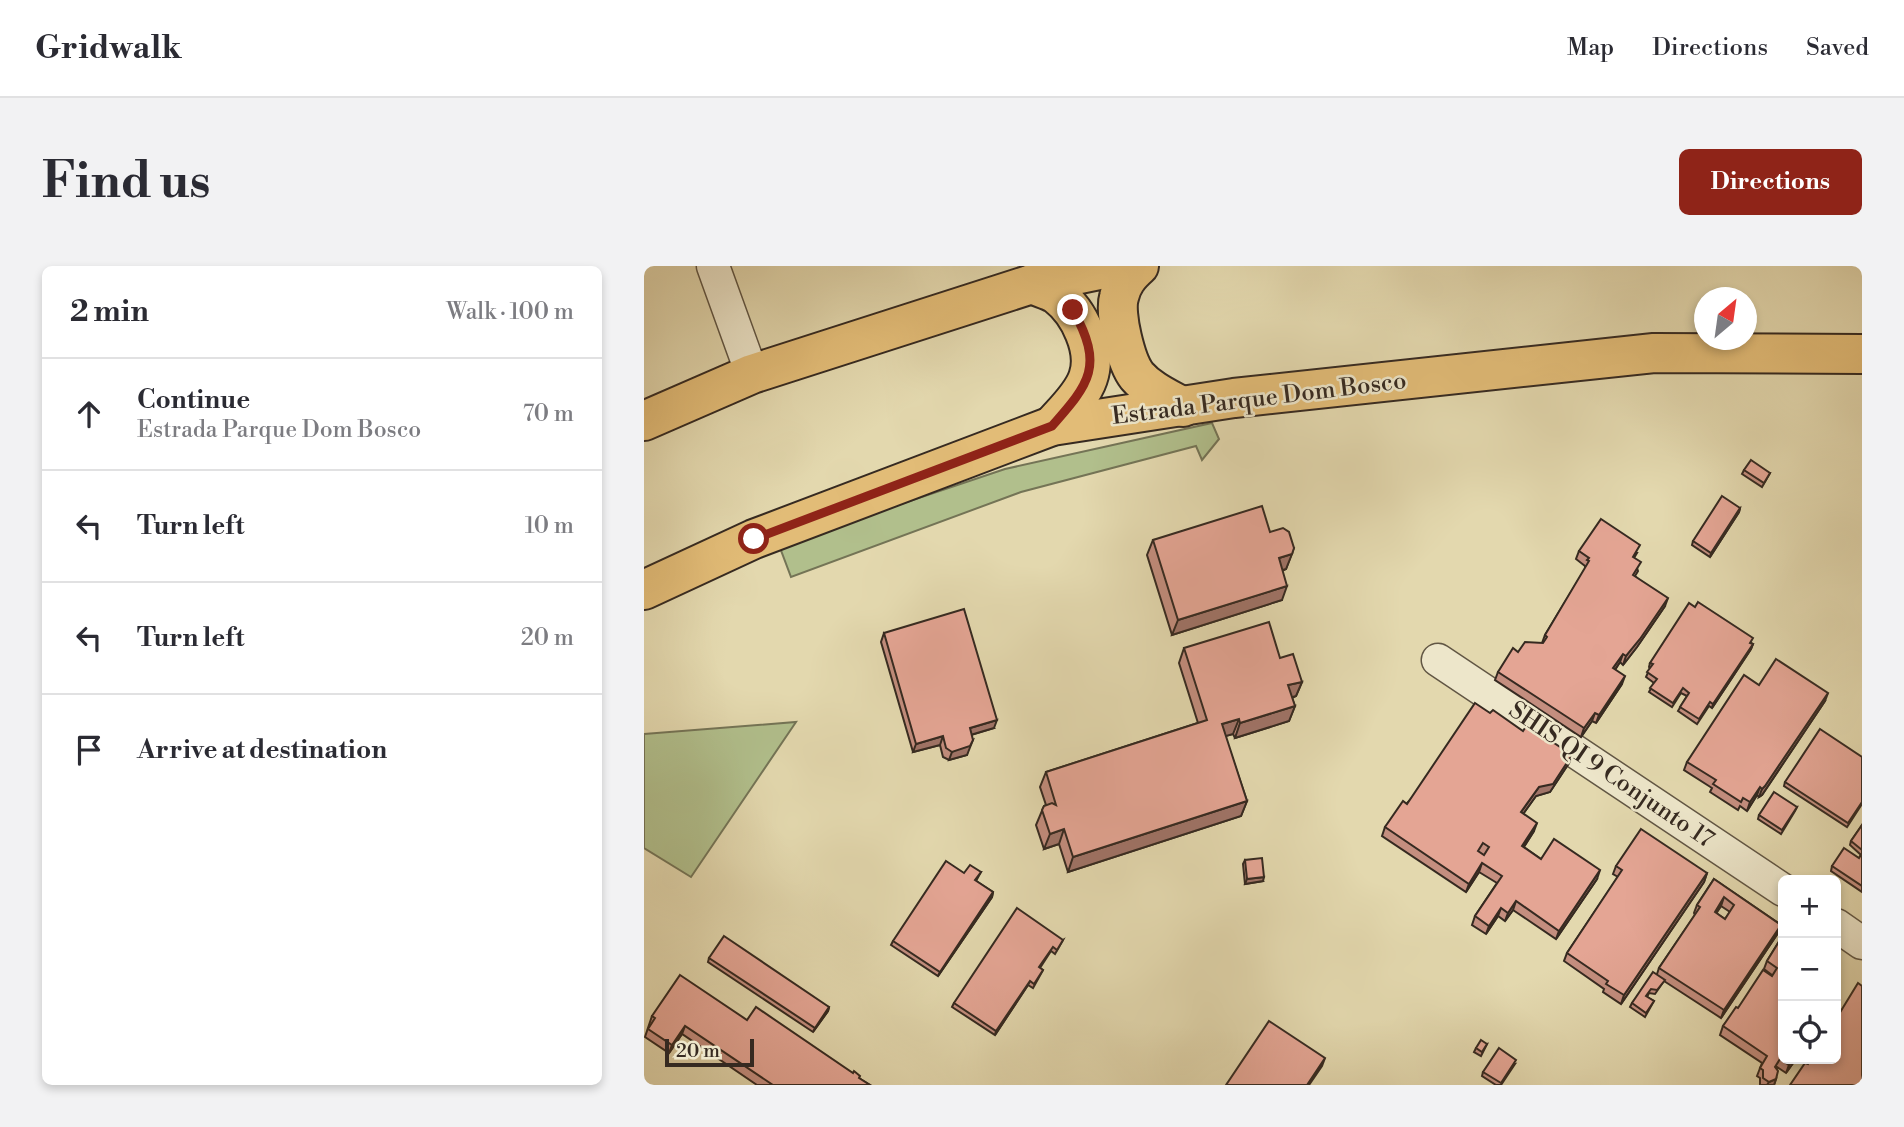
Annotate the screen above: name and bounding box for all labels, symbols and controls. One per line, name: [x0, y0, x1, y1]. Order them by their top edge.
text: Gridwalk: [35, 28, 182, 69]
text: Map: [1567, 33, 1614, 63]
text: Directions: [1652, 33, 1768, 63]
text: Saved: [1806, 33, 1869, 63]
button: Directions: [1679, 149, 1862, 215]
text: Find us: [42, 152, 211, 213]
north arrow: [1694, 287, 1757, 350]
text: 2 min: [70, 293, 149, 331]
route end: [1057, 294, 1088, 325]
text: Walk · 100 m: [446, 298, 574, 326]
street label: Estrada Parque Dom Bosco: [1110, 366, 1408, 432]
text: Continue: [137, 384, 250, 416]
icon: ahead: [70, 395, 108, 433]
text: 70 m: [523, 400, 574, 428]
text: Estrada Parque Dom Bosco: [137, 416, 421, 444]
icon: left: [70, 507, 108, 545]
text: Turn left: [137, 510, 245, 542]
text: 10 m: [525, 512, 574, 540]
route start: [738, 523, 769, 554]
icon: left: [70, 619, 108, 657]
text: Turn left: [137, 622, 245, 654]
text: 20 m: [521, 624, 574, 652]
street label: SHIS QI 9 Conjunto 17: [1503, 695, 1719, 855]
icon: arrive: [70, 731, 108, 769]
text: Arrive at destination: [137, 734, 387, 766]
map controls: [1778, 875, 1841, 1064]
button: +: [1778, 875, 1841, 938]
button: −: [1778, 938, 1841, 1001]
button: locate: [1778, 1001, 1841, 1064]
scale bar: [665, 1036, 754, 1068]
text: 20 m: [676, 1039, 720, 1063]

